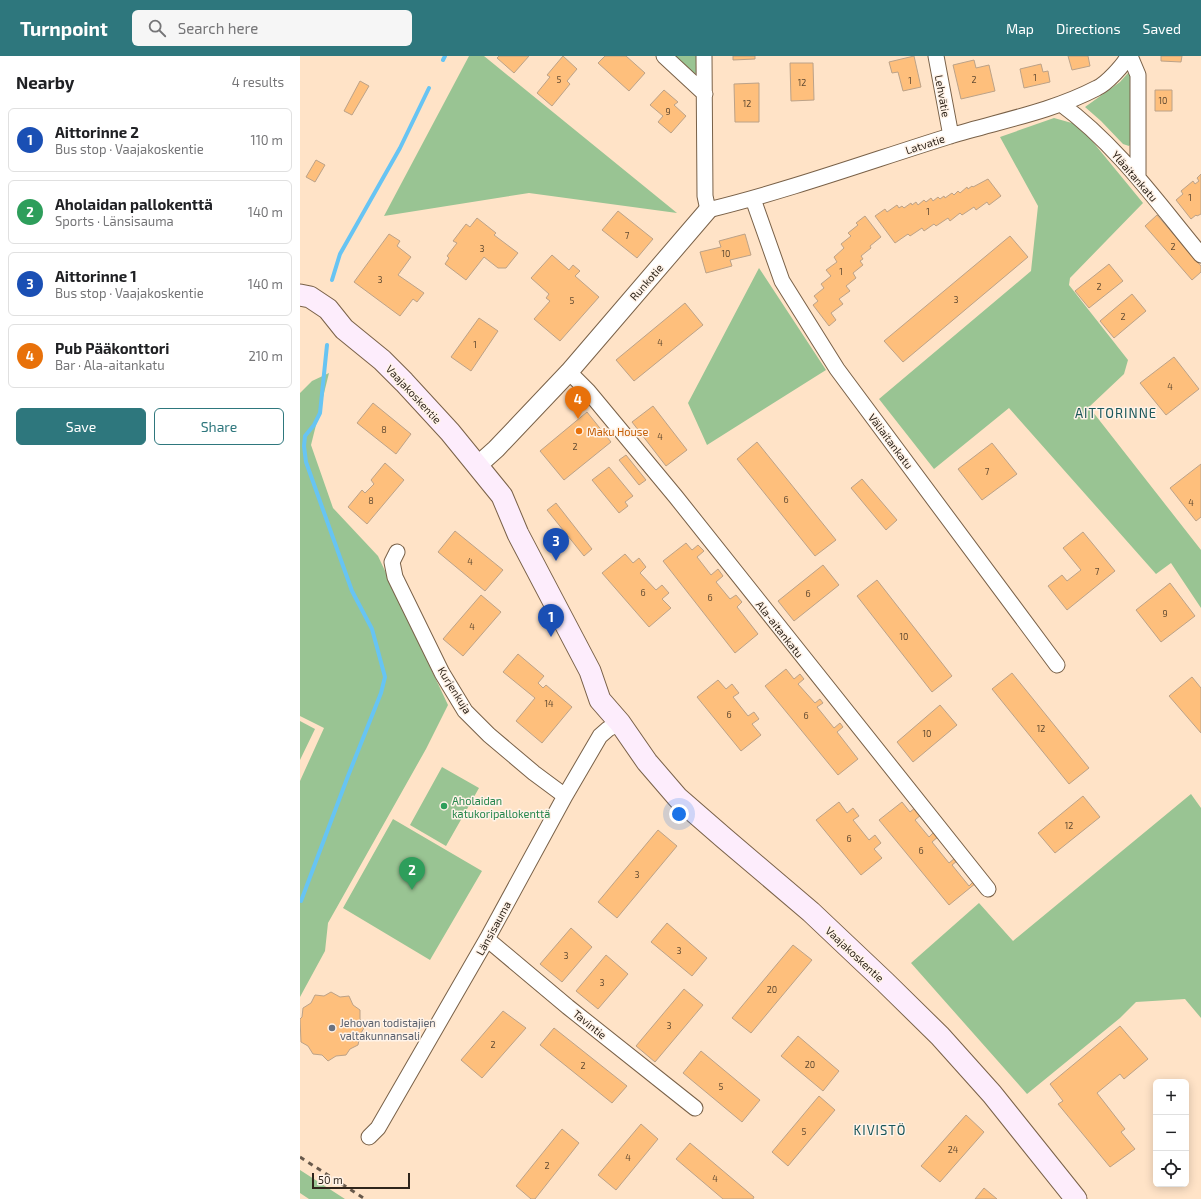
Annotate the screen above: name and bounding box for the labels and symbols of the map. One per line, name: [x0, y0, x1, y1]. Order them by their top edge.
house number: 1: [1033, 72, 1037, 83]
house number: 5: [557, 74, 562, 85]
street label: Lehvätie: [933, 74, 953, 118]
house number: 2: [971, 74, 977, 85]
house number: 1: [908, 75, 912, 86]
house number: 12: [798, 77, 806, 88]
house number: 10: [1158, 95, 1168, 106]
house number: 12: [743, 98, 751, 109]
house number: 9: [665, 106, 671, 117]
street label: Latvatie: [904, 132, 946, 156]
street label: Yläaitankatu: [1109, 148, 1161, 204]
house number: 1: [1188, 192, 1192, 203]
house number: 1: [926, 206, 930, 217]
house number: 7: [625, 230, 630, 241]
house number: 2: [1170, 241, 1176, 252]
house number: 3: [479, 243, 485, 254]
house number: 10: [721, 248, 731, 259]
street label: Runkotie: [627, 261, 665, 303]
house number: 1: [839, 266, 843, 277]
house number: 3: [377, 274, 383, 285]
house number: 2: [1096, 281, 1102, 292]
house number: 3: [953, 294, 959, 305]
house number: 5: [570, 295, 575, 306]
house number: 2: [1120, 311, 1126, 322]
house number: 4: [657, 337, 663, 348]
house number: 1: [473, 339, 477, 350]
street label: Vaajakoskentie: [383, 362, 444, 427]
house number: 4: [1167, 381, 1173, 392]
pin: 4: [565, 386, 591, 419]
district label: AITTORINNE: [1075, 405, 1157, 421]
street label: Väliaitankatu: [866, 411, 916, 471]
house number: 8: [381, 424, 387, 435]
place label: Maku House: [587, 425, 648, 438]
marker: Maku House: [574, 426, 584, 436]
house number: 4: [657, 431, 663, 442]
house number: 2: [572, 441, 578, 452]
house number: 7: [985, 466, 990, 477]
house number: 6: [783, 494, 789, 505]
house number: 8: [368, 495, 374, 506]
house number: 4: [1188, 497, 1194, 508]
pin: 3: [543, 528, 569, 561]
house number: 4: [467, 556, 473, 567]
house number: 7: [1095, 566, 1100, 577]
house number: 6: [640, 587, 646, 598]
house number: 6: [805, 588, 811, 599]
house number: 6: [707, 592, 713, 603]
street label: Ala-aitankatu: [754, 598, 806, 660]
pin: 1: [538, 604, 564, 637]
house number: 9: [1162, 608, 1168, 619]
house number: 4: [469, 621, 475, 632]
house number: 10: [899, 631, 909, 642]
street label: Kurjenkuja: [435, 664, 475, 716]
house number: 14: [544, 698, 554, 709]
house number: 6: [726, 709, 732, 720]
house number: 6: [803, 710, 809, 721]
house number: 12: [1037, 723, 1045, 734]
house number: 10: [922, 728, 932, 739]
place label: Aholaidan katukoripallokenttä: [452, 794, 550, 820]
marker: Aholaidan katukoripallokenttä: [439, 801, 449, 811]
your location: [669, 804, 689, 824]
house number: 12: [1065, 820, 1073, 831]
house number: 6: [846, 833, 852, 844]
house number: 6: [918, 845, 924, 856]
pin: 2: [399, 857, 425, 890]
house number: 3: [634, 869, 640, 880]
street label: Länsisauma: [473, 899, 513, 957]
street label: Vaajakoskentie: [822, 924, 887, 985]
house number: 3: [676, 945, 682, 956]
house number: 3: [563, 950, 569, 961]
house number: 3: [599, 977, 605, 988]
house number: 20: [767, 984, 777, 995]
street label: Tavintie: [571, 1007, 609, 1041]
place label: Jehovan todistajien valtakunnansali: [340, 1016, 436, 1042]
house number: 3: [666, 1020, 672, 1031]
marker: Jehovan todistajien valtakunnansali: [327, 1023, 337, 1033]
house number: 2: [490, 1039, 496, 1050]
house number: 20: [805, 1059, 815, 1070]
house number: 2: [580, 1060, 586, 1071]
house number: 5: [719, 1081, 724, 1092]
district label: KIVISTÖ: [854, 1122, 906, 1138]
house number: 5: [802, 1126, 807, 1137]
house number: 24: [948, 1144, 959, 1155]
house number: 4: [625, 1152, 631, 1163]
house number: 2: [544, 1160, 550, 1171]
scale bar: [312, 1171, 410, 1190]
house number: 4: [712, 1173, 718, 1184]

